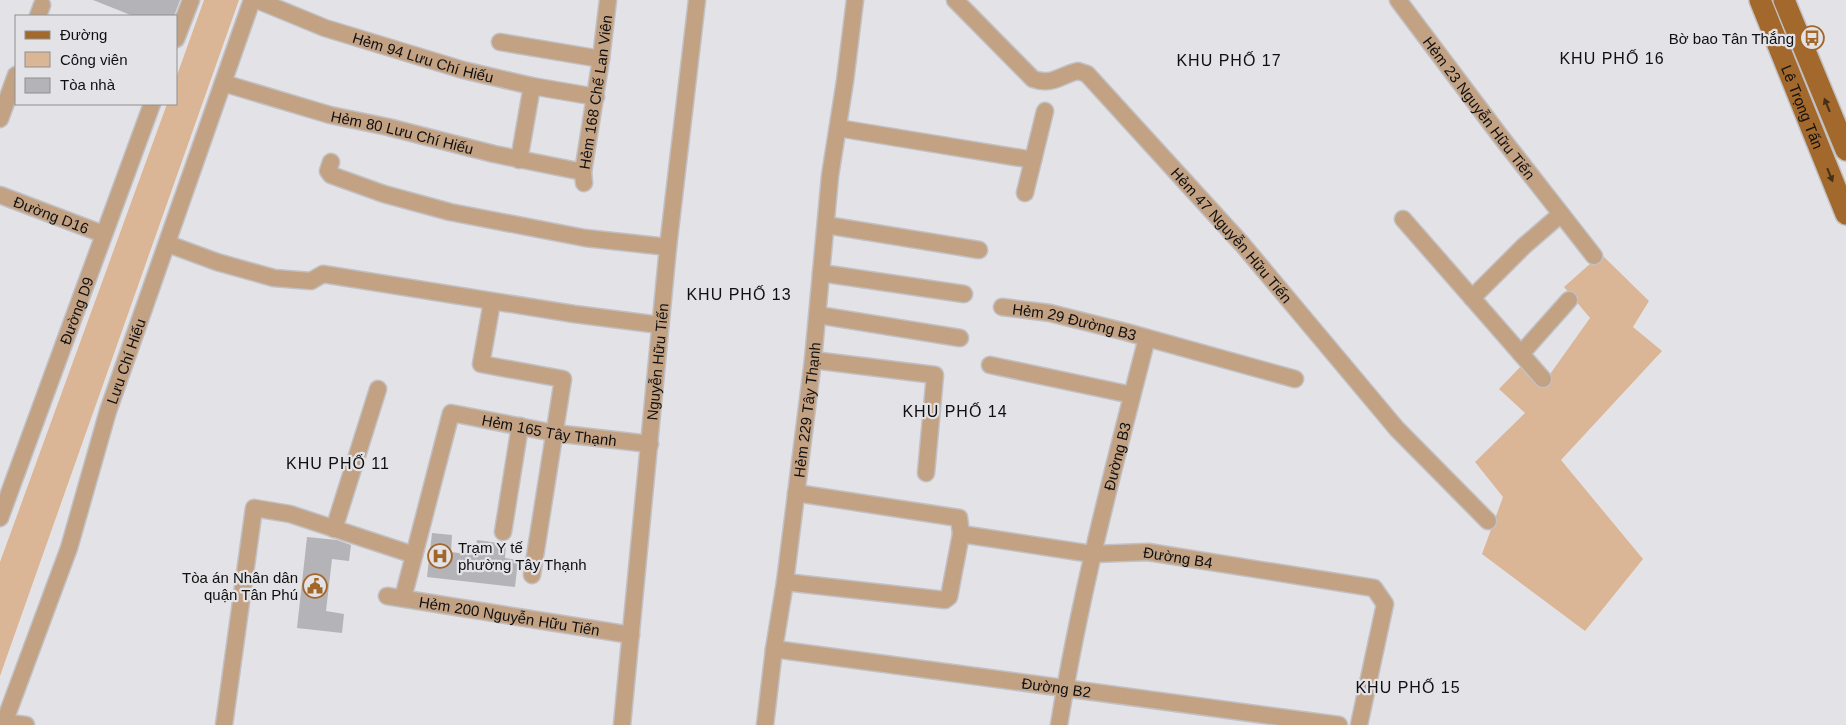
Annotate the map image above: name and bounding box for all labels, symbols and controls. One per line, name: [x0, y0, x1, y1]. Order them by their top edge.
street label: Hẻm 168 Chế Lan Viên: [575, 14, 615, 170]
legend: [15, 15, 178, 105]
bus stop icon: Bờ bao Tân Thắng: [1799, 25, 1825, 51]
text: Đường: [60, 26, 107, 43]
street label: Hẻm 94 Lưu Chí Hiếu: [351, 28, 495, 85]
place label: Bờ bao Tân Thắng: [1669, 30, 1794, 47]
street label: Hẻm 23 Nguyễn Hữu Tiến: [1420, 33, 1539, 182]
district label: KHU PHỐ 16: [1559, 48, 1665, 67]
district label: KHU PHỐ 17: [1176, 50, 1282, 69]
text: Công viên: [60, 51, 128, 68]
street label: Lê Trọng Tấn: [1778, 62, 1827, 151]
text: Tòa nhà: [60, 76, 116, 93]
one-way arrow: [1823, 98, 1831, 112]
street label: Hẻm 80 Lưu Chí Hiếu: [330, 107, 475, 157]
street label: Hẻm 47 Nguyễn Hữu Tiến: [1168, 164, 1296, 306]
one-way arrow: [1827, 168, 1835, 182]
street label: Đường D16: [11, 193, 91, 236]
street label: Đường D9: [56, 274, 96, 347]
district label: KHU PHỐ 13: [686, 284, 792, 303]
street label: Hẻm 29 Đường B3: [1012, 300, 1139, 343]
street label: Nguyễn Hữu Tiến: [643, 302, 671, 421]
street label: Lưu Chí Hiếu: [103, 316, 148, 406]
street label: Hẻm 229 Tây Thạnh: [790, 341, 823, 478]
district label: KHU PHỐ 14: [902, 401, 1008, 420]
street label: Hẻm 165 Tây Thạnh: [481, 411, 618, 449]
street label: Đường B3: [1100, 420, 1134, 492]
district label: KHU PHỐ 11: [286, 453, 390, 472]
place label: Trạm Y tế phường Tây Thạnh: [458, 539, 587, 573]
hospital icon: Trạm Y tế phường Tây Thạnh: [427, 543, 453, 569]
street label: Đường B4: [1142, 543, 1214, 571]
place label: Tòa án Nhân dân quận Tân Phú: [182, 569, 298, 603]
public building icon: Tòa án Nhân dân quận Tân Phú: [302, 573, 328, 599]
street label: Hẻm 200 Nguyễn Hữu Tiến: [418, 593, 601, 638]
street label: Đường B2: [1021, 674, 1092, 700]
district label: KHU PHỐ 15: [1355, 677, 1461, 696]

